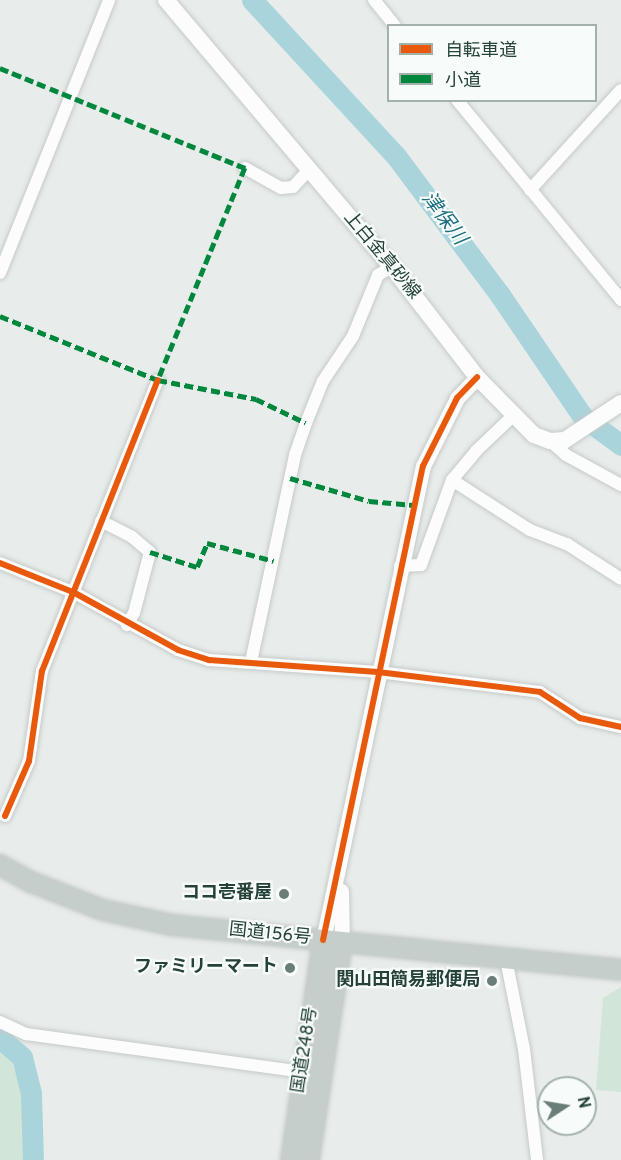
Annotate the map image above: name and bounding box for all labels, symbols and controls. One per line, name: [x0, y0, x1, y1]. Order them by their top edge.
legend: [387, 24, 597, 102]
text: 自転車道: [445, 40, 517, 63]
text: 小道: [445, 70, 481, 93]
water label: 津保川: [415, 188, 471, 250]
street label: 上白金真砂線: [338, 208, 424, 304]
place label: ココ壱番屋: [182, 883, 272, 905]
marker: ココ壱番屋: [277, 887, 291, 901]
street label: 国道156号: [228, 920, 312, 950]
place label: ファミリーマート: [134, 957, 278, 979]
marker: ファミリーマート: [283, 961, 297, 975]
place label: 関山田簡易郵便局: [336, 970, 480, 992]
marker: 関山田簡易郵便局: [485, 974, 499, 988]
street label: 国道248号: [289, 1005, 323, 1095]
north arrow: [537, 1076, 597, 1136]
text: N: [572, 1095, 594, 1110]

